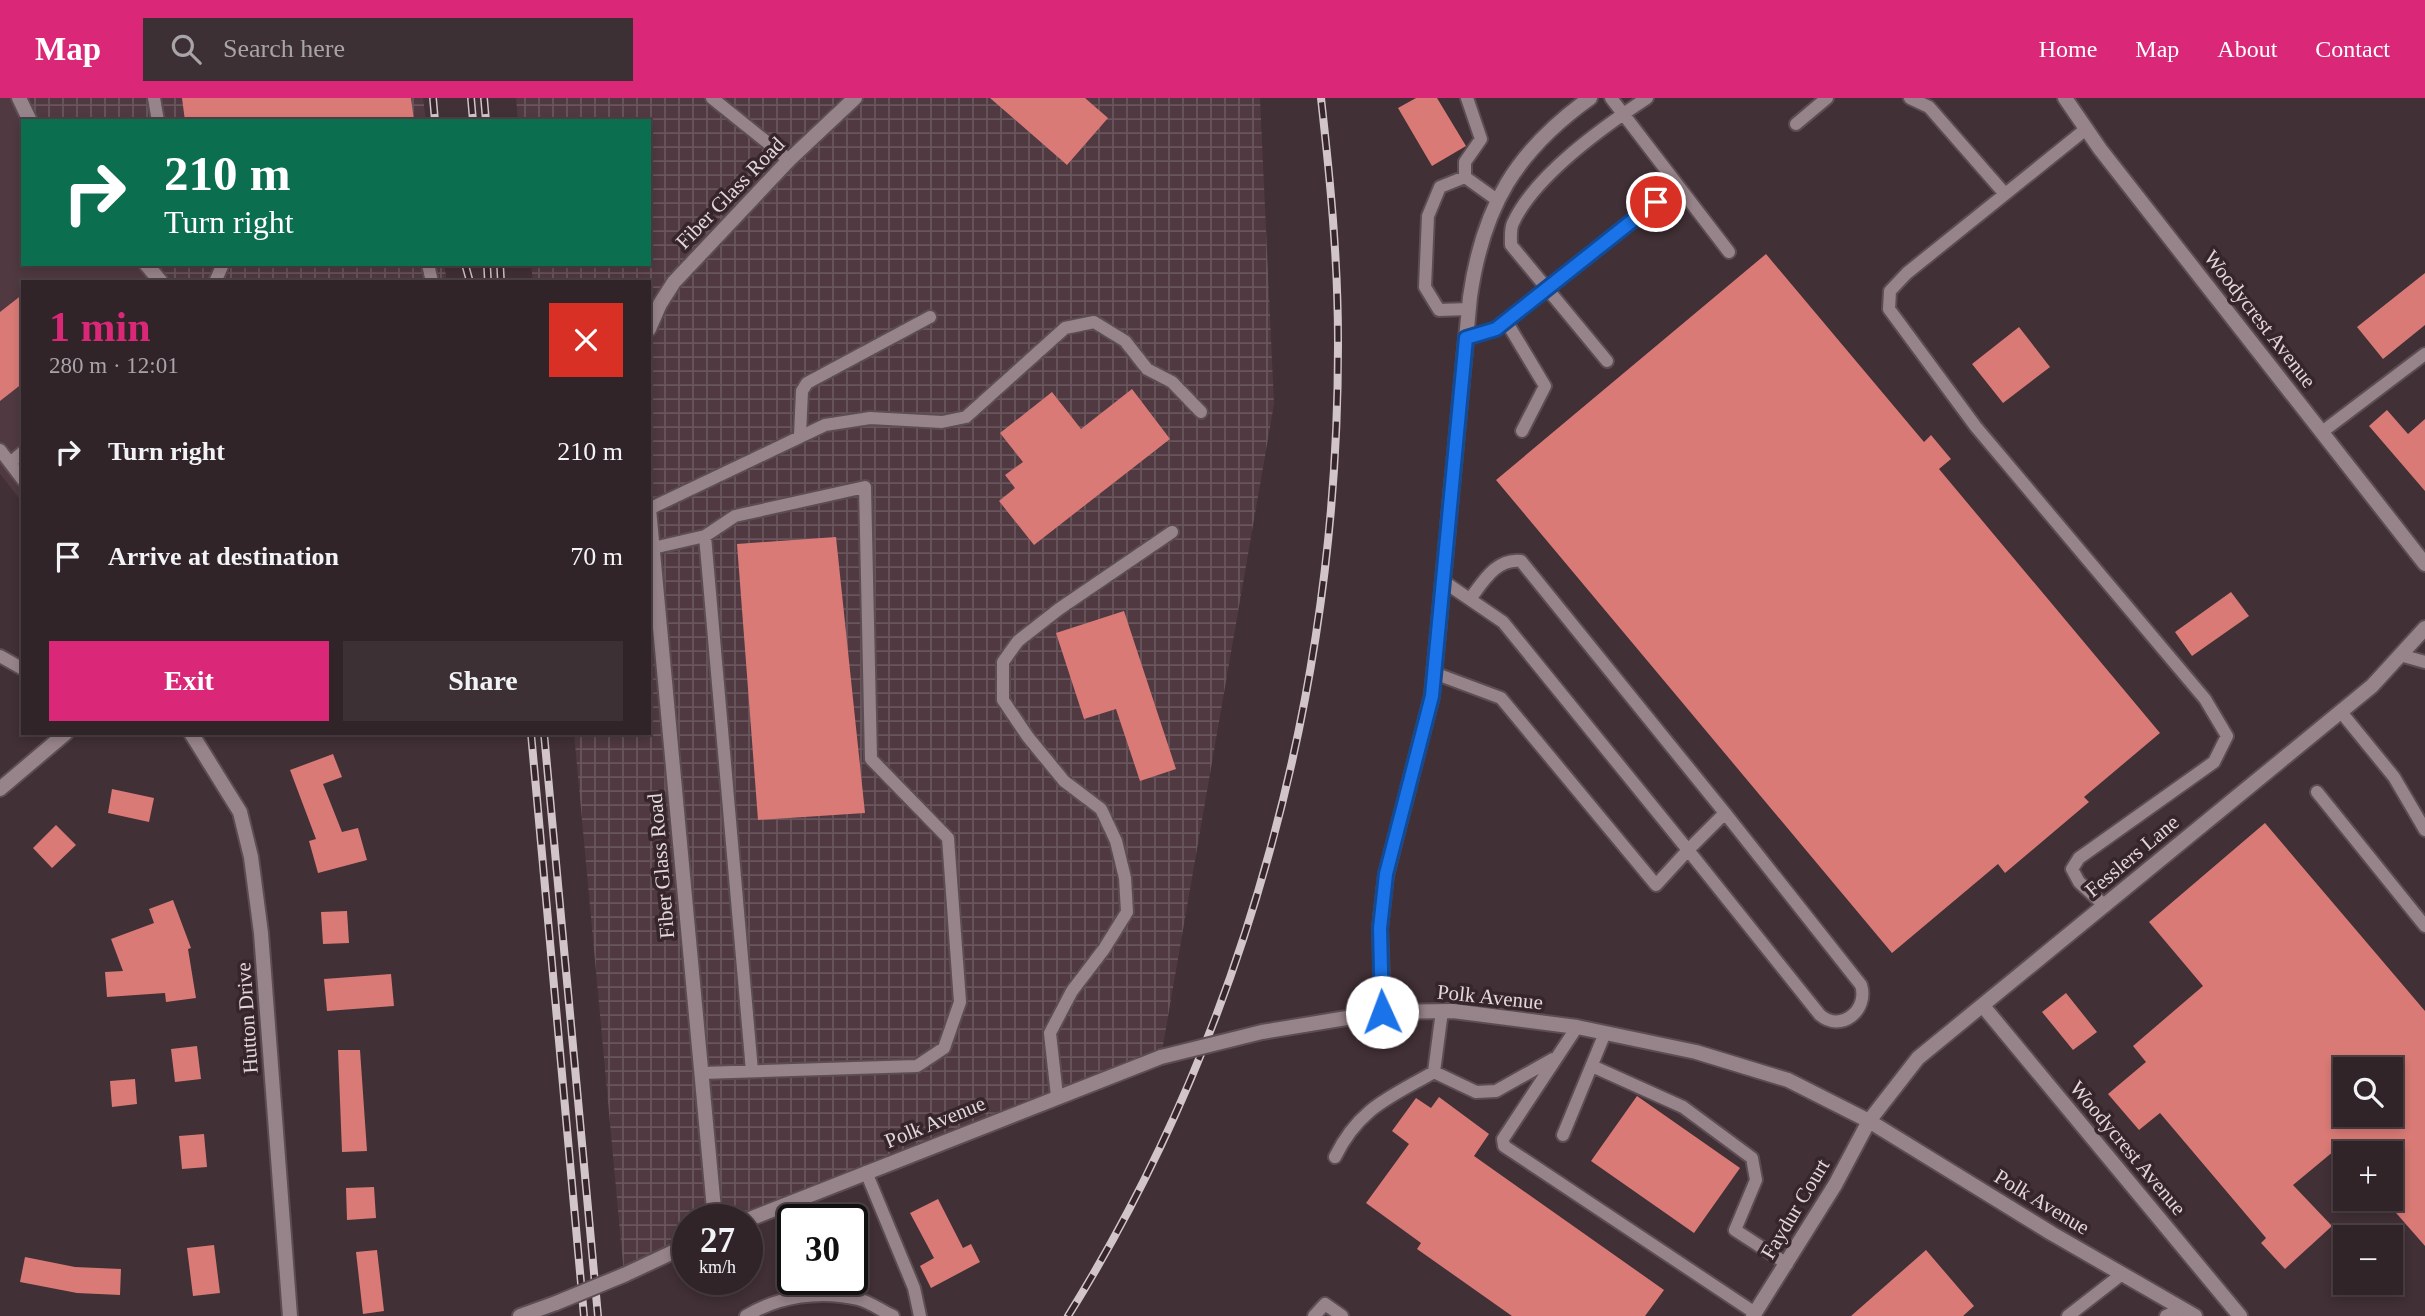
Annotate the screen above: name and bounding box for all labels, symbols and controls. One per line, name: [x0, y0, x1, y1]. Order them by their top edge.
search box: [143, 18, 633, 81]
icon: search: [167, 30, 205, 68]
text: Map: [35, 31, 101, 67]
text: Search here: [223, 34, 345, 63]
text: Home: [2039, 36, 2097, 62]
text: Map: [2135, 36, 2179, 62]
text: About: [2217, 36, 2277, 62]
text: Contact: [2315, 36, 2390, 62]
street label: Fiber Glass Road: [671, 132, 790, 254]
text: 210 m: [164, 146, 291, 201]
icon: right: [49, 147, 140, 238]
pin: [1626, 172, 1686, 232]
icon: arrive: [1637, 183, 1675, 221]
text: Turn right: [164, 204, 294, 240]
street label: Woodycrest Avenue: [2199, 246, 2321, 392]
button: close: [549, 303, 623, 377]
text: 1 min: [49, 304, 151, 350]
text: 280 m · 12:01: [49, 353, 179, 378]
icon: right: [49, 433, 87, 471]
text: Turn right: [108, 437, 225, 466]
text: 210 m: [557, 437, 623, 466]
icon: arrive: [49, 538, 87, 576]
text: Arrive at destination: [108, 542, 339, 571]
text: 70 m: [570, 542, 623, 571]
button: Exit: [49, 641, 329, 721]
button: Share: [343, 641, 623, 721]
street label: Fiber Glass Road: [643, 792, 679, 940]
street label: Fesslers Lane: [2080, 810, 2184, 902]
street label: Hutton Drive: [231, 962, 263, 1074]
position arrow: [1345, 975, 1419, 1049]
street label: Polk Avenue: [1436, 980, 1544, 1014]
map controls: [2333, 1057, 2403, 1295]
button: search: [2333, 1057, 2403, 1127]
street label: Woodycrest Avenue: [2065, 1076, 2191, 1220]
street label: Polk Avenue: [881, 1091, 989, 1153]
button: +: [2333, 1141, 2403, 1211]
street label: Faydur Court: [1756, 1154, 1834, 1263]
street label: Polk Avenue: [1990, 1164, 2094, 1240]
speed limit sign: 30: [777, 1204, 868, 1295]
text: 27: [700, 1221, 735, 1260]
button: −: [2333, 1225, 2403, 1295]
text: km/h: [699, 1257, 736, 1277]

